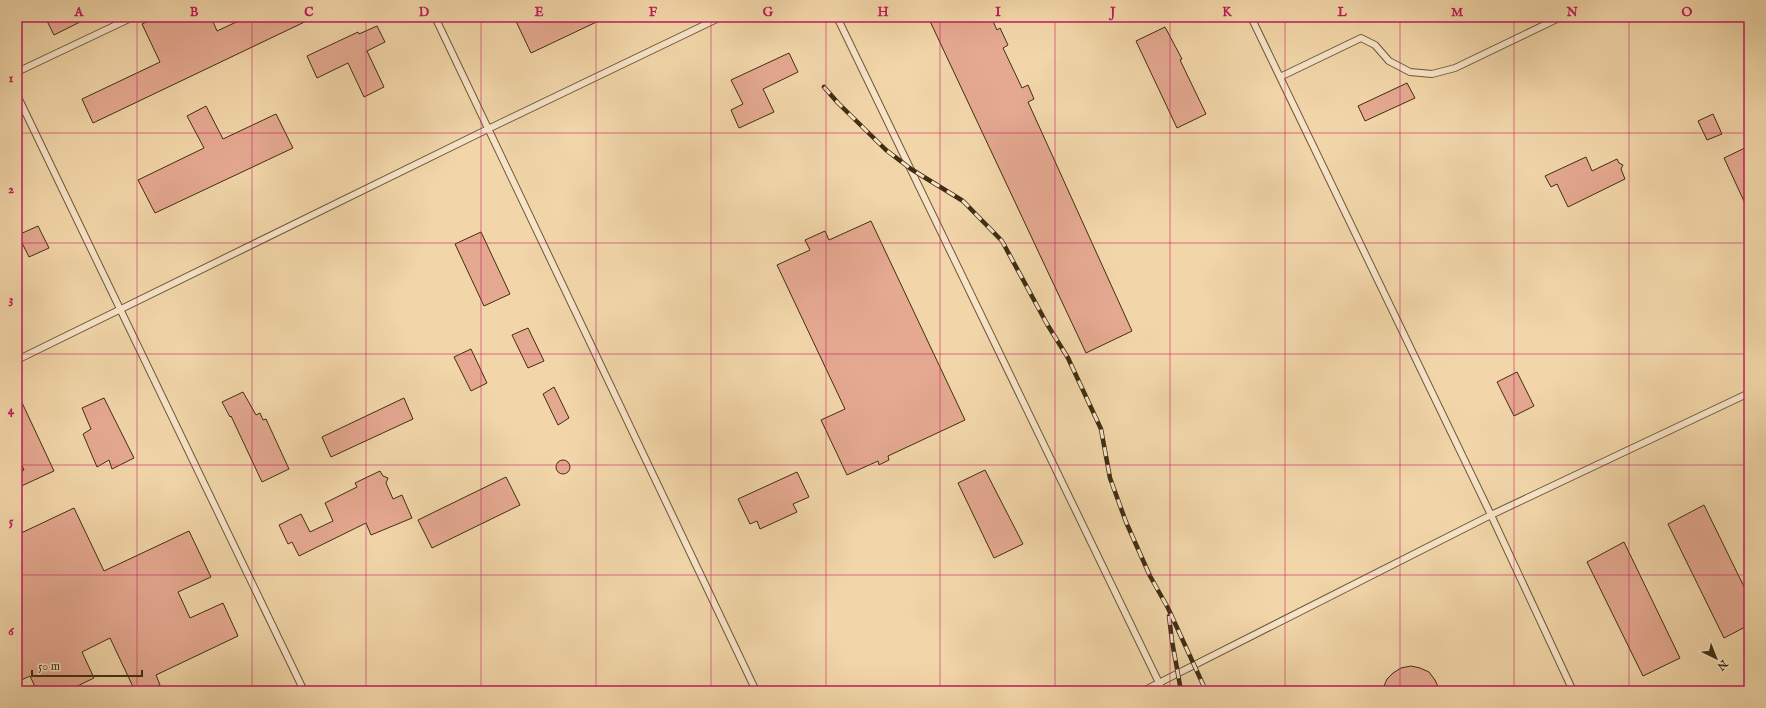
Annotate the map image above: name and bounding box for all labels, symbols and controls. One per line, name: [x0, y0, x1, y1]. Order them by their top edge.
text: A: [74, 4, 85, 21]
text: B: [190, 4, 199, 21]
text: C: [304, 4, 314, 21]
text: D: [419, 4, 430, 21]
text: E: [534, 4, 544, 21]
text: F: [649, 4, 658, 21]
text: G: [763, 4, 774, 21]
text: H: [877, 4, 889, 21]
text: I: [995, 4, 1001, 21]
text: J: [1108, 4, 1116, 21]
text: K: [1222, 4, 1232, 21]
text: L: [1336, 4, 1347, 21]
text: M: [1451, 4, 1464, 21]
text: N: [1565, 4, 1578, 21]
text: O: [1682, 4, 1693, 21]
text: 1: [9, 70, 14, 87]
text: 2: [8, 181, 14, 198]
text: 3: [9, 291, 14, 308]
text: 4: [8, 402, 15, 419]
text: 5: [9, 513, 14, 530]
text: 6: [8, 623, 14, 640]
north arrow: [1696, 638, 1736, 678]
scale bar: [32, 652, 142, 678]
text: N: [1714, 656, 1731, 673]
text: 50 m: [38, 659, 60, 674]

